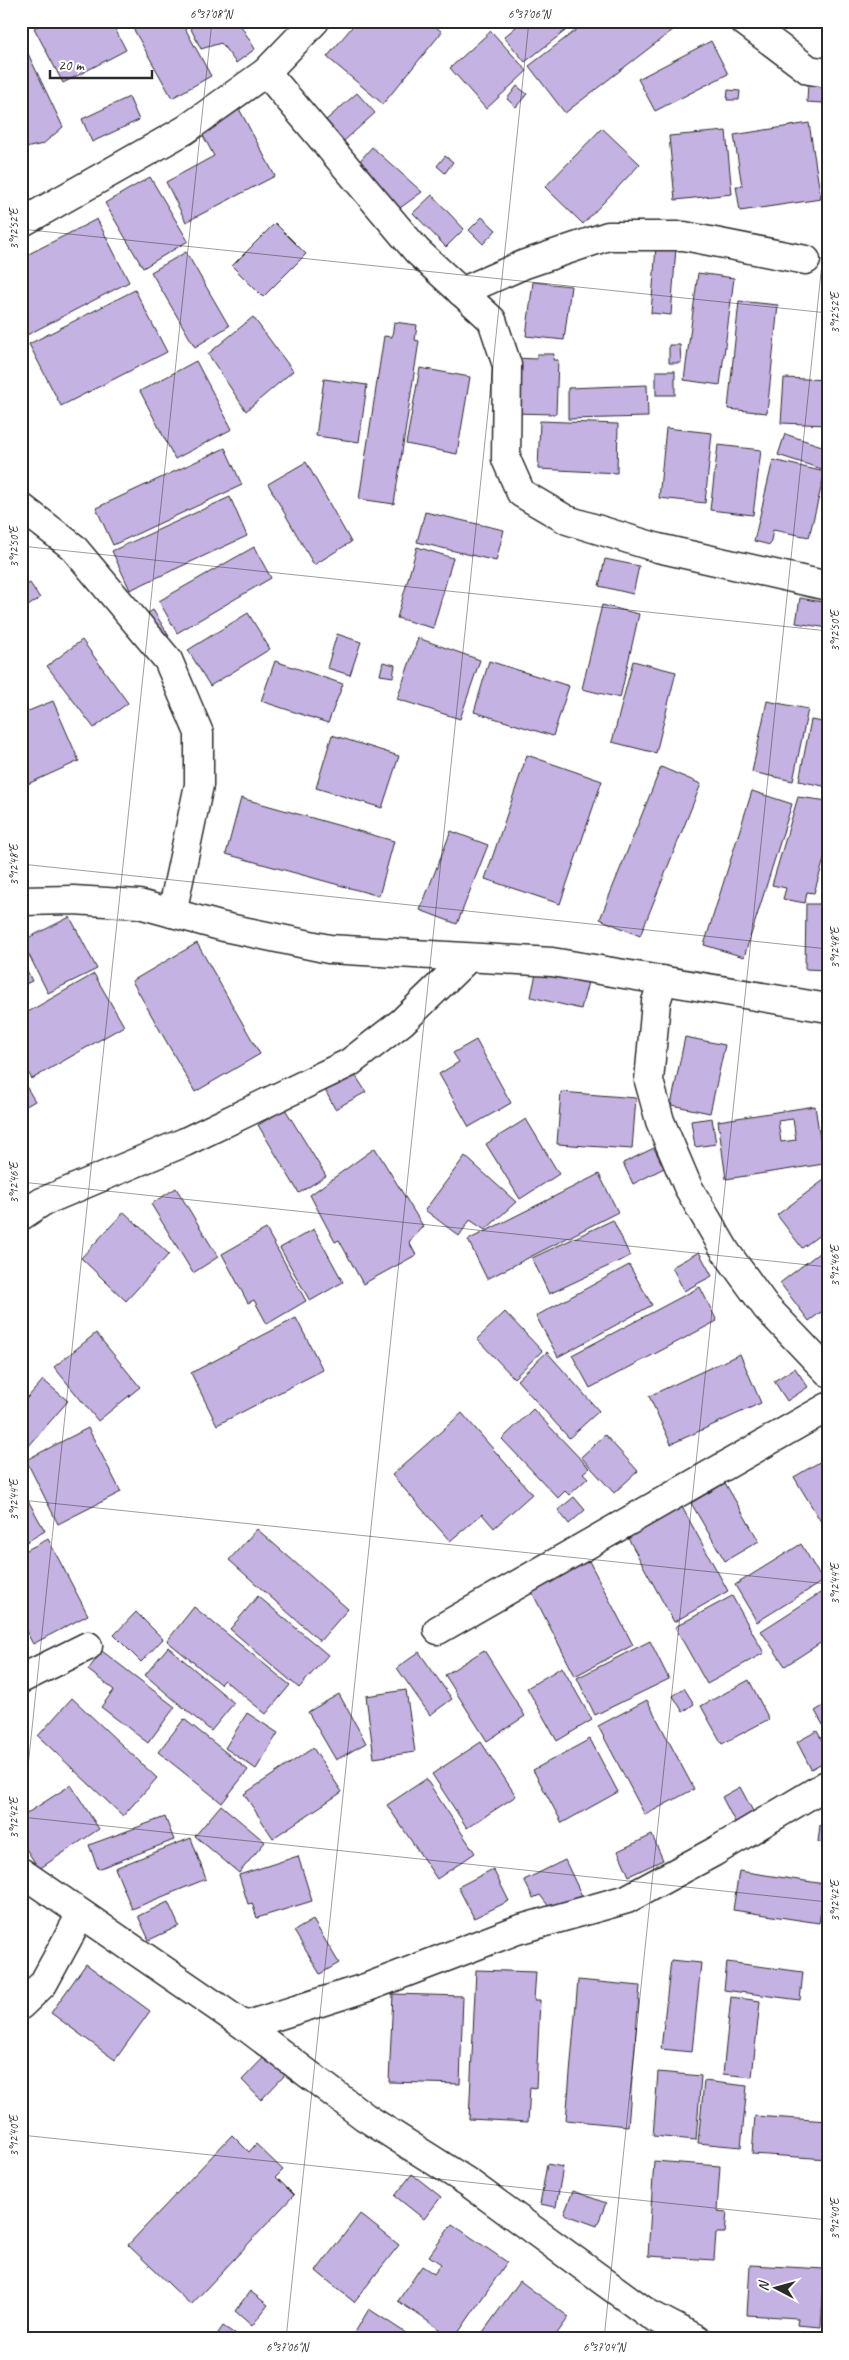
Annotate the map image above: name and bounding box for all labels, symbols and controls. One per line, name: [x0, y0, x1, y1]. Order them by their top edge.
text: 6°37'08"N: [190, 6, 234, 22]
text: 6°37'06"N: [508, 6, 552, 22]
scale bar: [50, 48, 152, 80]
text: 20 m: [58, 56, 85, 75]
text: 3°12'52"E: [6, 207, 22, 250]
text: 3°12'52"E: [827, 291, 843, 334]
text: 3°12'50"E: [6, 525, 22, 568]
text: 3°12'50"E: [827, 609, 843, 652]
text: 3°12'48"E: [6, 843, 22, 886]
text: 3°12'48"E: [827, 926, 843, 969]
text: 3°12'46"E: [6, 1161, 22, 1204]
text: 3°12'46"E: [827, 1244, 843, 1287]
text: 3°12'44"E: [6, 1478, 22, 1521]
text: 3°12'44"E: [827, 1562, 843, 1605]
text: 3°12'42"E: [6, 1796, 22, 1839]
text: 3°12'42"E: [827, 1879, 843, 1922]
text: 3°12'40"E: [6, 2114, 22, 2157]
text: 3°12'40"E: [827, 2197, 843, 2240]
north arrow: [752, 2262, 802, 2312]
text: N: [755, 2279, 773, 2292]
text: 6°37'06"N: [266, 2339, 310, 2355]
text: 6°37'04"N: [583, 2339, 627, 2355]

